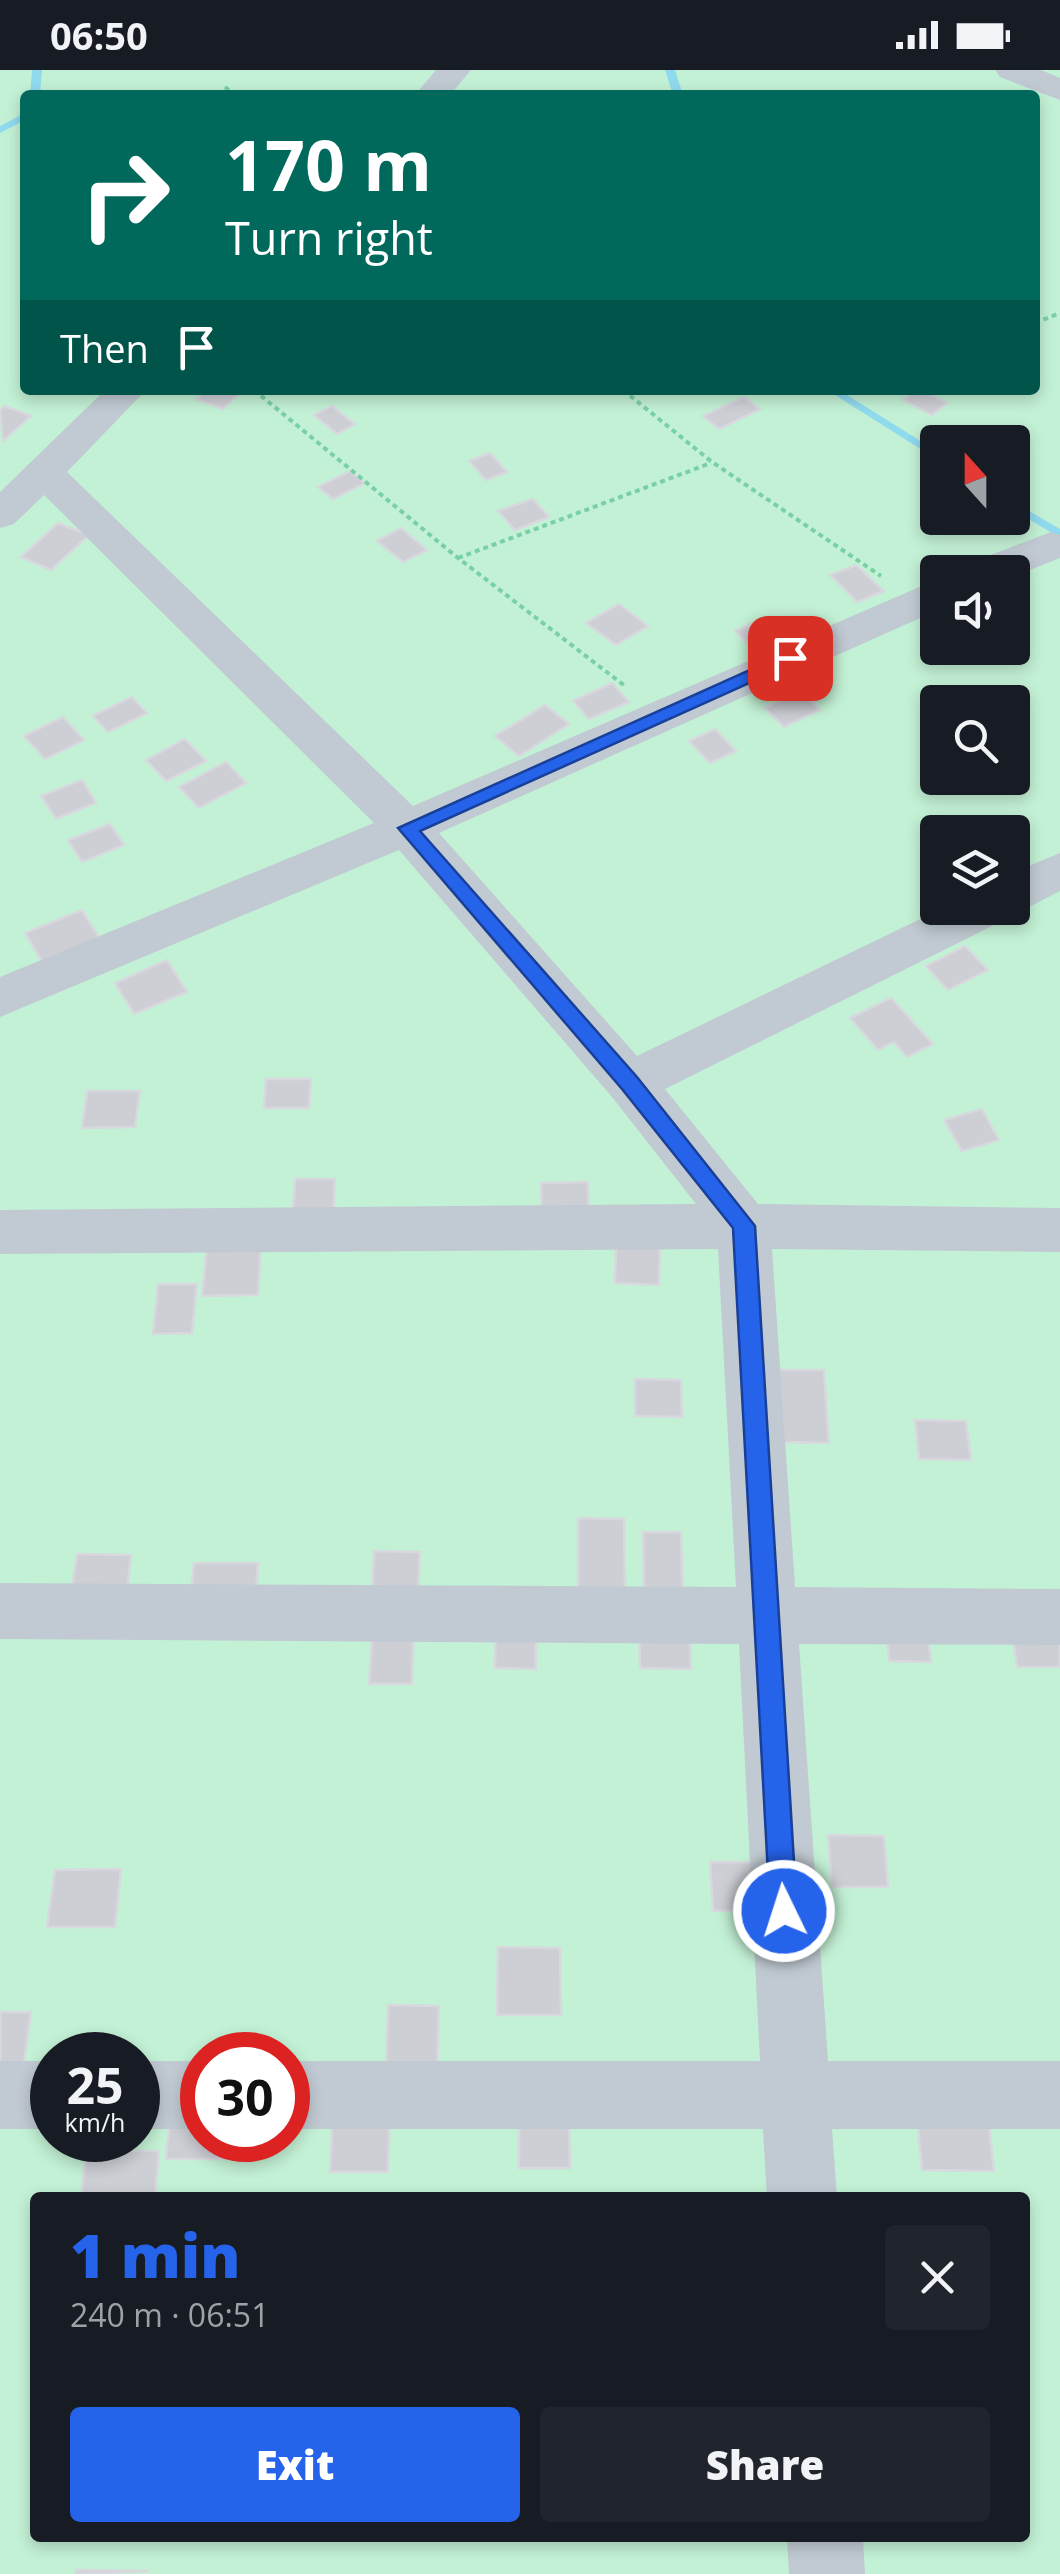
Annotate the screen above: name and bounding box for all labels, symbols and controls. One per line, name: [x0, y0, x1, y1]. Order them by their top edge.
text: 06:50: [50, 9, 148, 61]
text: 170 m: [225, 116, 432, 212]
icon: right: [60, 130, 190, 260]
text: Turn right: [225, 207, 433, 268]
icon: arrive: [169, 320, 224, 375]
text: Then: [60, 322, 149, 374]
north arrow: [920, 425, 1030, 535]
map controls: [920, 425, 1030, 925]
button: sound: [920, 555, 1030, 665]
pin: [748, 616, 833, 701]
icon: arrive: [763, 631, 818, 686]
button: search: [920, 685, 1030, 795]
button: layers: [920, 815, 1030, 925]
position arrow: [732, 1859, 836, 1963]
speed limit sign: 30: [180, 2032, 310, 2162]
text: 25: [66, 2051, 124, 2119]
text: km/h: [65, 2105, 125, 2139]
text: 1 min: [70, 2214, 240, 2296]
button: close: [885, 2225, 990, 2330]
text: 240 m · 06:51: [70, 2293, 269, 2336]
button: Exit: [70, 2407, 520, 2522]
button: Share: [540, 2407, 990, 2522]

